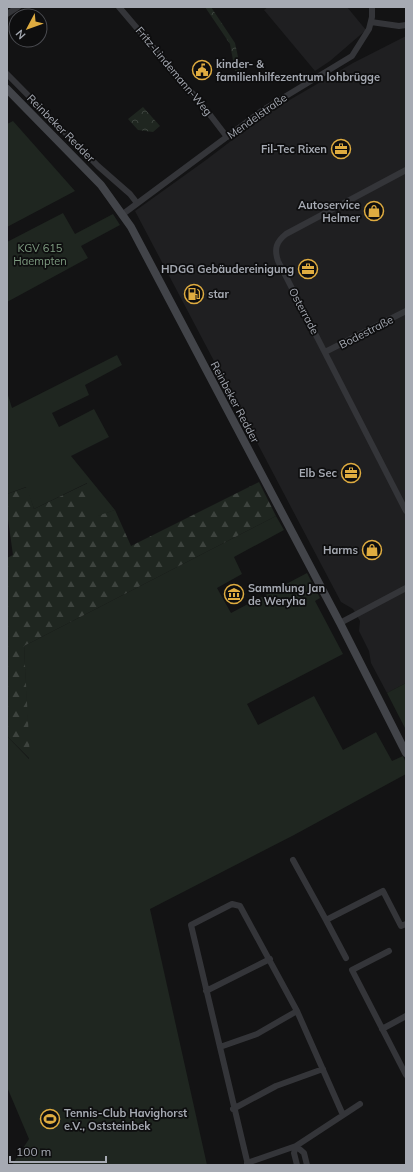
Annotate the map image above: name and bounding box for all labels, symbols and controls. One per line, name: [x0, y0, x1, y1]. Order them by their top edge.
north arrow: [8, 8, 48, 48]
street label: Fritz-Lindemann-Weg: [133, 24, 215, 118]
text: N: [12, 27, 28, 42]
place label: kinder- & familienhilfezentrum lohbrügge: [216, 57, 380, 84]
public building icon: kinder- & familienhilfezentrum lohbrügge: [191, 59, 213, 81]
street label: Mendelstraße: [224, 90, 290, 142]
street label: Reinbeker Redder: [24, 91, 98, 165]
office icon: Fil-Tec Rixen: [330, 138, 352, 160]
place label: Fil-Tec Rixen: [261, 142, 327, 156]
place label: Autoservice Helmer: [298, 198, 361, 225]
shop icon: Autoservice Helmer: [363, 200, 385, 222]
park label: KGV 615 Haempten: [13, 241, 67, 268]
office icon: HDGG Gebäudereinigung: [297, 258, 319, 280]
place label: HDGG Gebäudereinigung: [161, 262, 294, 276]
fuel station icon: star: [183, 283, 205, 305]
street label: Osterrade: [286, 285, 322, 337]
place label: star: [208, 287, 229, 301]
street label: Bodestraße: [336, 312, 396, 352]
street label: Reinbeker Redder: [208, 359, 262, 445]
office icon: Elb Sec: [340, 462, 362, 484]
place label: Elb Sec: [299, 466, 337, 480]
shop icon: Harms: [361, 539, 383, 561]
place label: Harms: [323, 543, 358, 557]
place label: Sammlung Jan de Weryha: [248, 581, 325, 608]
museum icon: Sammlung Jan de Weryha: [223, 583, 245, 605]
place label: Tennis-Club Havighorst e.V., Oststeinbek: [64, 1106, 187, 1133]
sports icon: Tennis-Club Havighorst e.V., Oststeinbek: [39, 1108, 61, 1130]
scale bar: [10, 1138, 106, 1164]
text: 100 m: [16, 1144, 51, 1159]

